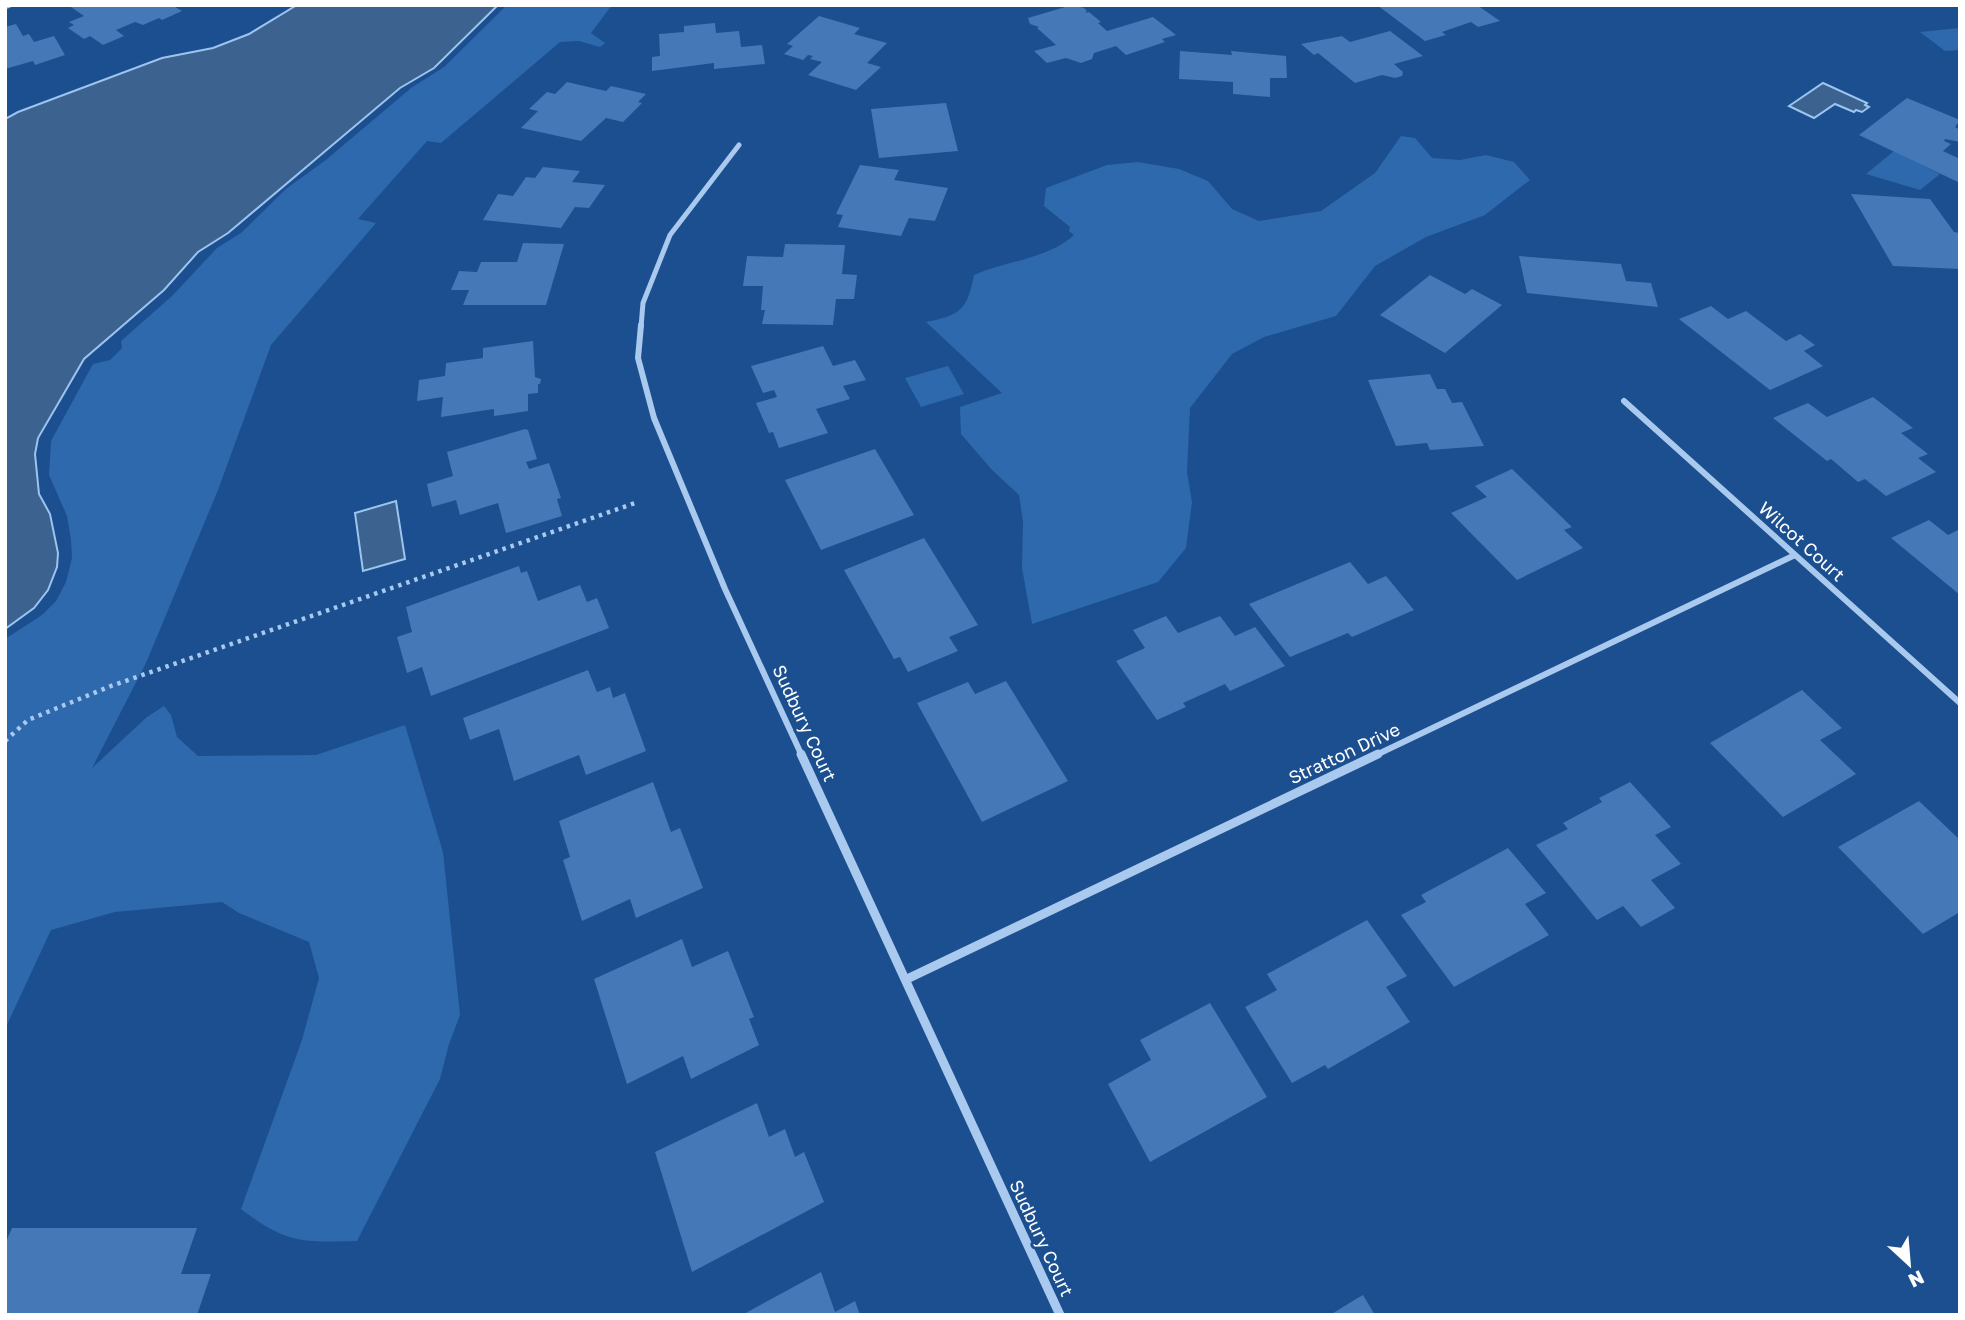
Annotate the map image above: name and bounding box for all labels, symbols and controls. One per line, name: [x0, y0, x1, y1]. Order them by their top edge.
street label: Wilcot Court: [1754, 497, 1850, 585]
street label: Sudbury Court: [768, 661, 842, 785]
street label: Stratton Drive: [1285, 718, 1403, 788]
street label: Sudbury Court: [1005, 1176, 1079, 1300]
north arrow: [1874, 1229, 1944, 1299]
text: N: [1905, 1266, 1928, 1293]

